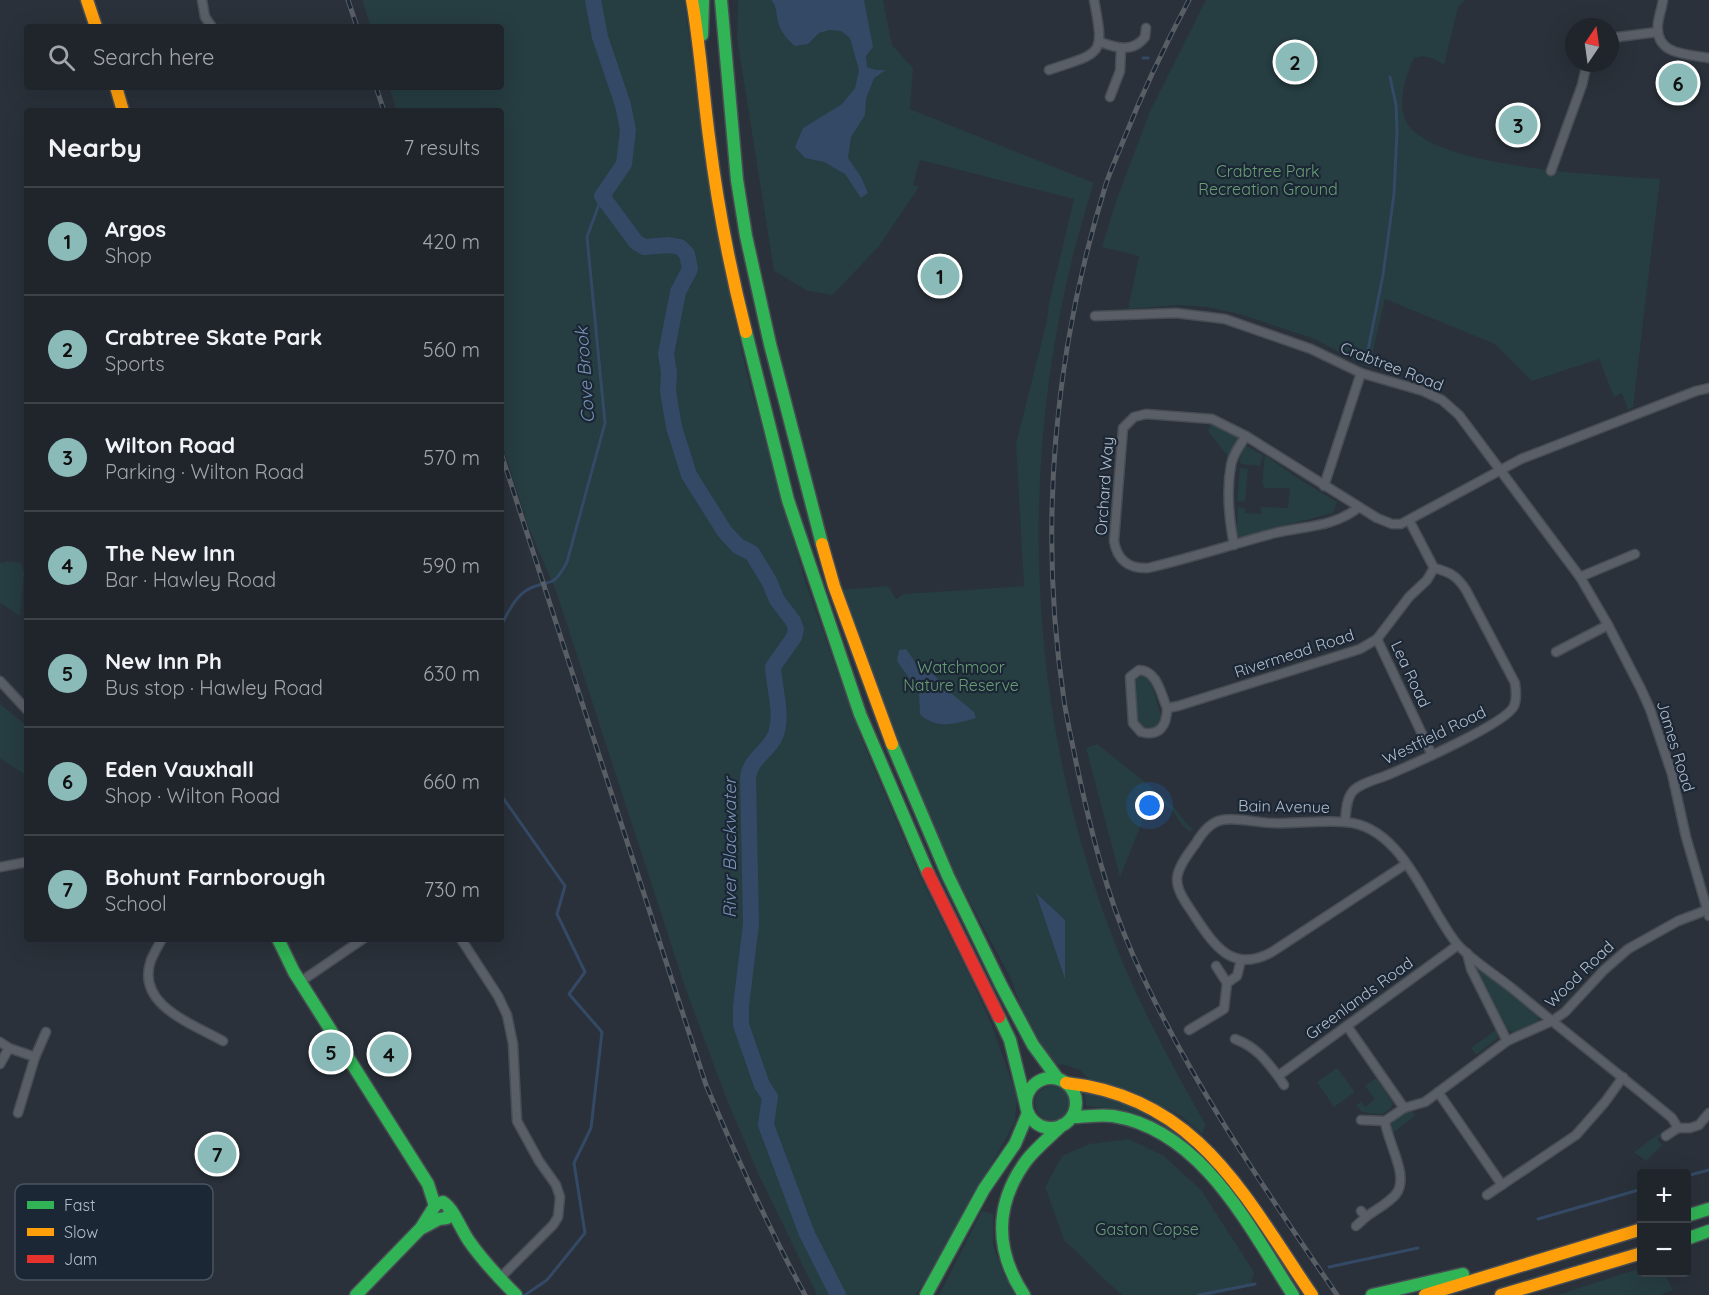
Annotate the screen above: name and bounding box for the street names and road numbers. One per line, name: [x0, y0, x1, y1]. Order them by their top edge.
street label: Crabtree Road: [1337, 337, 1447, 395]
street label: Orchard Way: [1091, 436, 1117, 536]
street label: Rivermead Road: [1232, 624, 1356, 682]
street label: Lea Road: [1387, 637, 1435, 711]
street label: James Road: [1653, 698, 1699, 794]
street label: Westfield Road: [1379, 701, 1489, 769]
street label: Bain Avenue: [1238, 795, 1330, 817]
street label: Wood Road: [1540, 936, 1618, 1012]
street label: Greenlands Road: [1301, 952, 1417, 1044]

